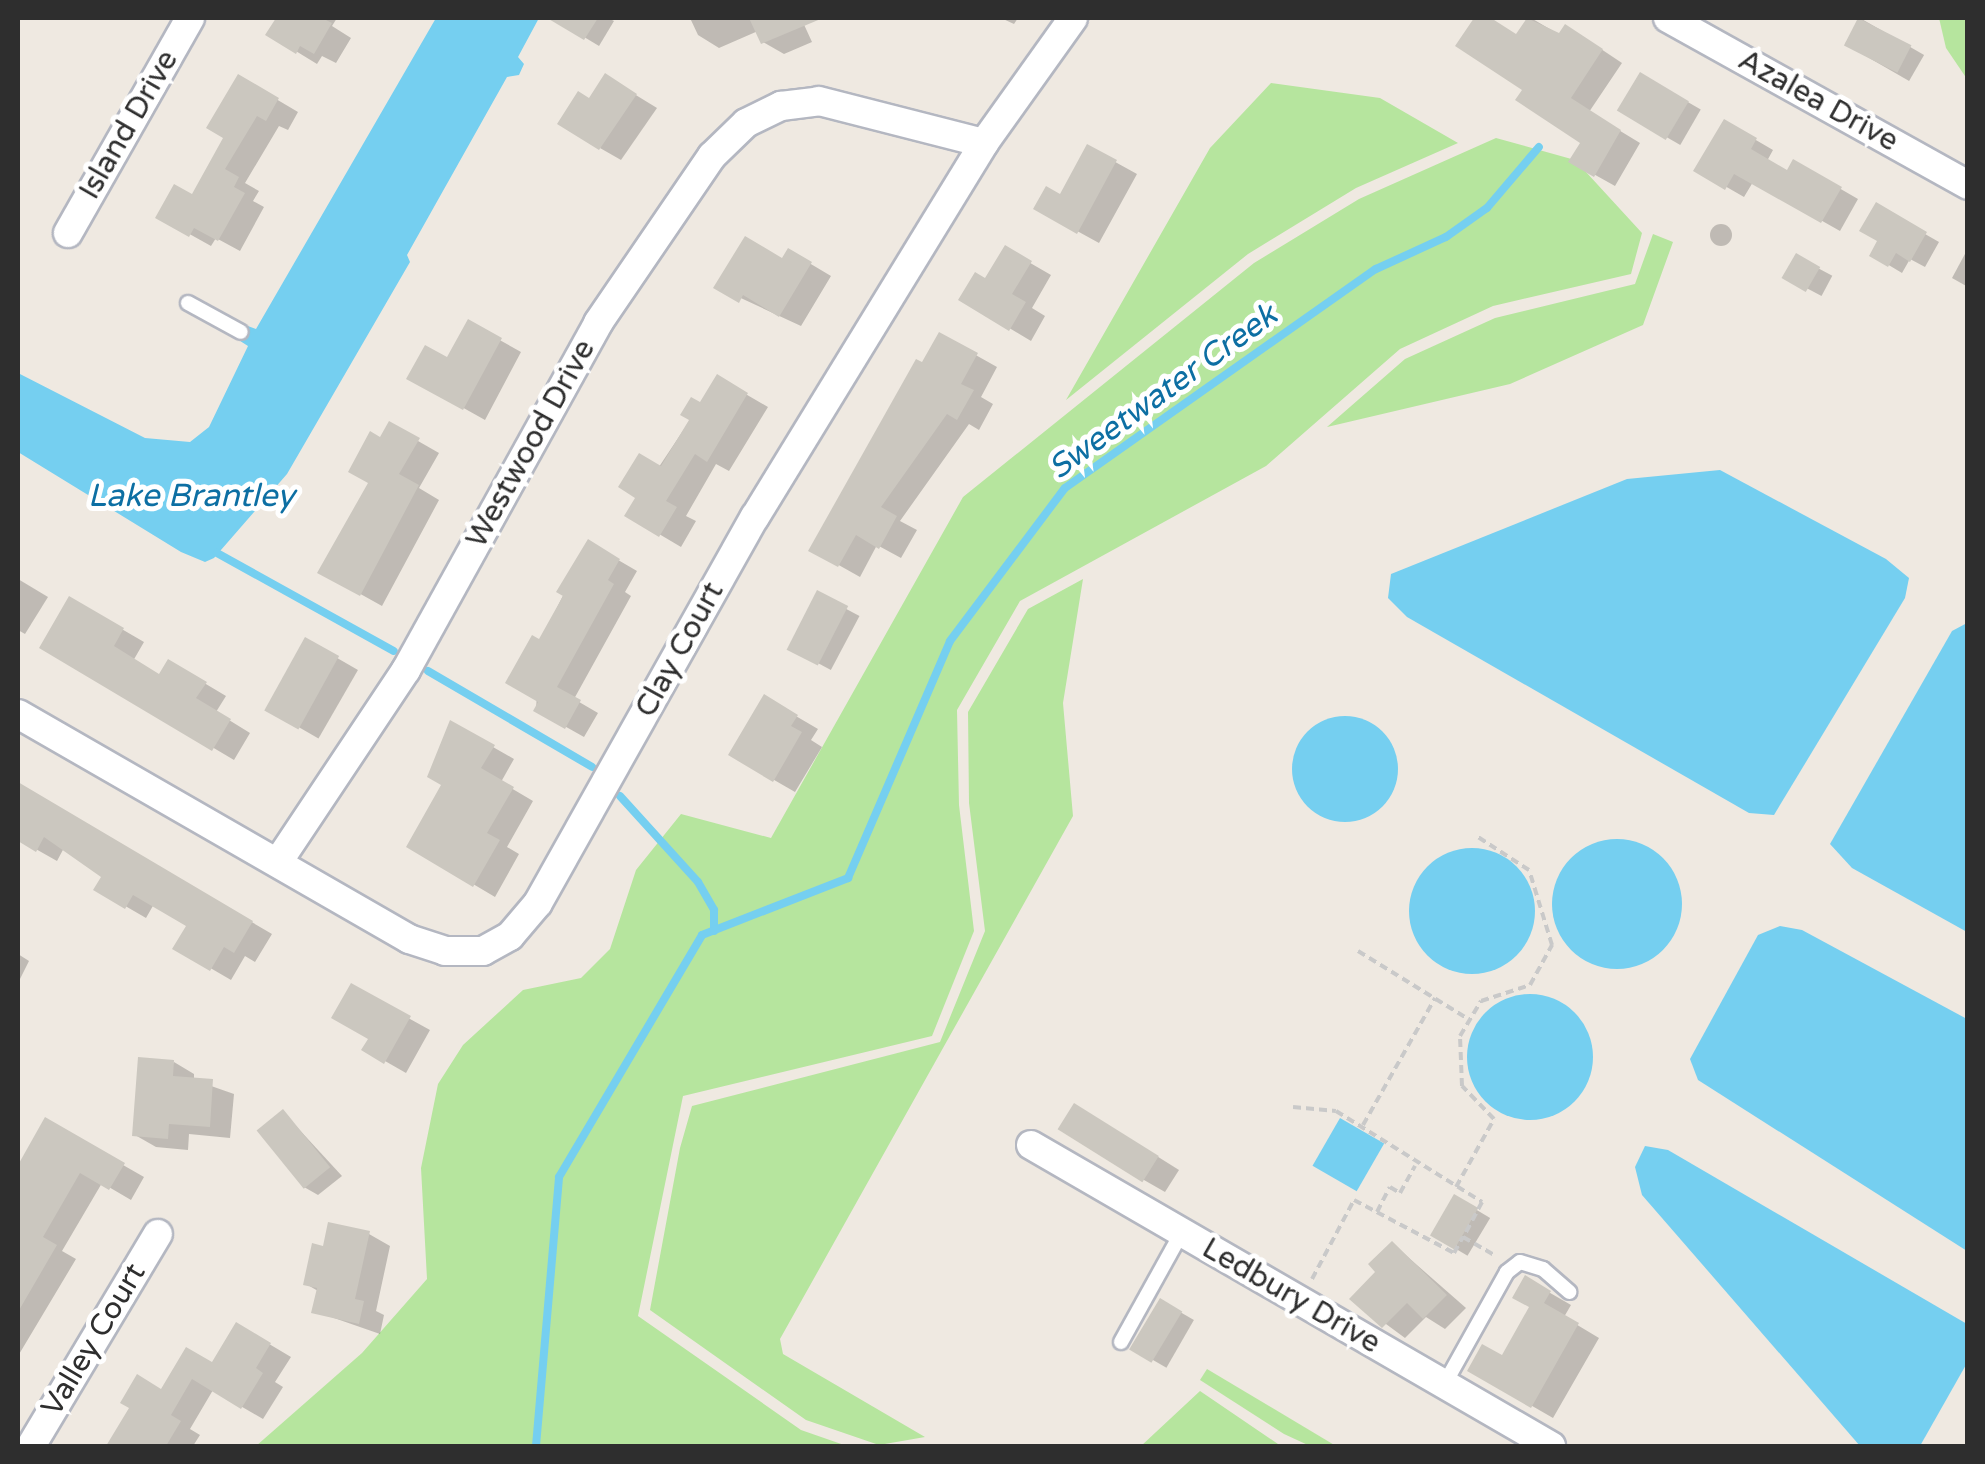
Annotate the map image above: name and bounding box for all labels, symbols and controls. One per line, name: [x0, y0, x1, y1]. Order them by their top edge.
street label: Azalea Drive: [1732, 42, 1904, 160]
street label: Island Drive: [72, 44, 186, 206]
water label: Sweetwater Creek: [1041, 296, 1285, 488]
street label: Westwood Drive: [459, 334, 603, 554]
water label: Lake Brantley: [88, 477, 294, 515]
street label: Clay Court: [628, 576, 732, 724]
street label: Ledbury Drive: [1196, 1230, 1386, 1362]
street label: Valley Court: [34, 1257, 154, 1423]

